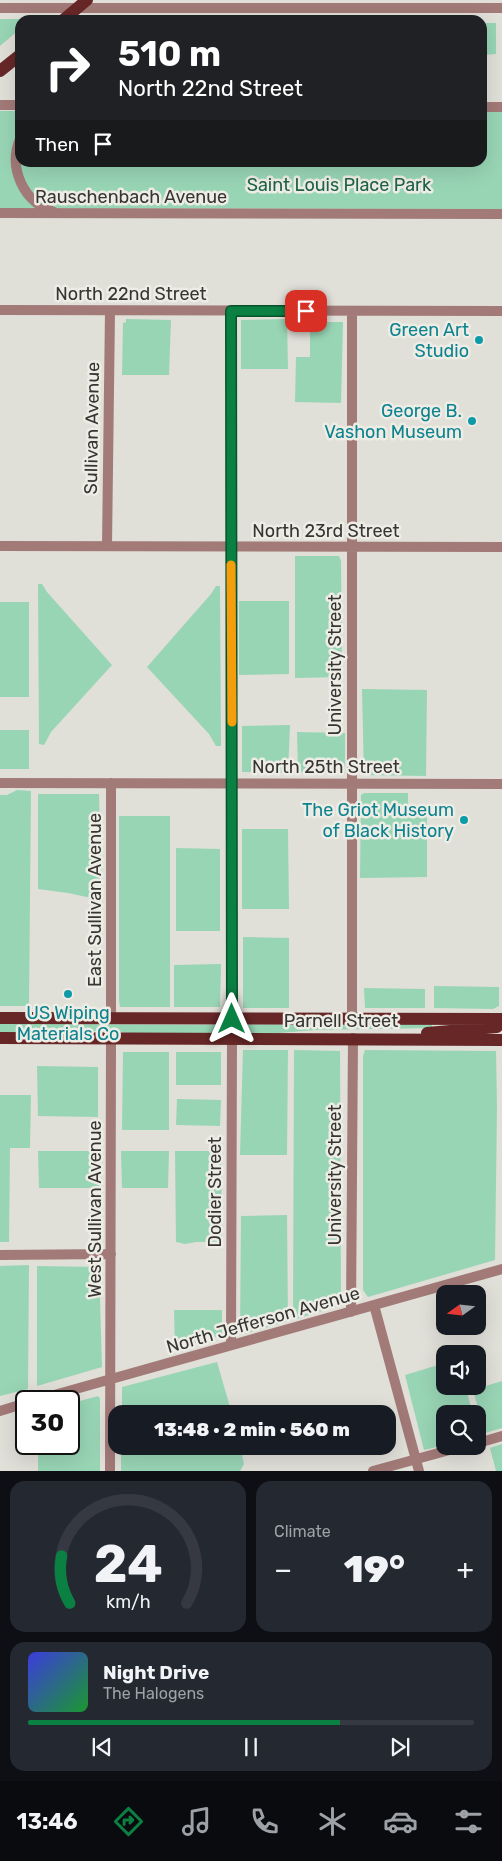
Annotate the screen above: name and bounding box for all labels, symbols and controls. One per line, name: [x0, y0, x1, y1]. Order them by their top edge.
text: 510 m: [118, 33, 221, 75]
icon: right: [35, 35, 100, 100]
text: North 22nd Street: [118, 75, 303, 102]
icon: arrive: [89, 130, 117, 158]
text: Then: [35, 133, 79, 156]
park label: Saint Louis Place Park: [247, 174, 432, 196]
street label: Rauschenbach Avenue: [35, 186, 227, 208]
street label: North 22nd Street: [55, 283, 207, 305]
pin: [285, 290, 327, 332]
icon: arrive: [292, 297, 320, 325]
place label: Green Art Studio: [389, 319, 469, 362]
marker: Green Art Studio: [473, 334, 485, 346]
street label: Sullivan Avenue: [80, 362, 104, 494]
place label: George B. Vashon Museum: [324, 400, 462, 443]
marker: George B. Vashon Museum: [466, 415, 478, 427]
street label: North 23rd Street: [252, 520, 400, 542]
street label: University Street: [324, 595, 346, 735]
street label: North 25th Street: [252, 756, 400, 778]
place label: The Griot Museum of Black History: [302, 799, 454, 842]
street label: East Sullivan Avenue: [84, 813, 106, 987]
marker: The Griot Museum of Black History: [458, 814, 470, 826]
marker: US Wiping Materials Co: [62, 988, 74, 1000]
position arrow: [205, 992, 257, 1044]
place label: US Wiping Materials Co: [17, 1002, 119, 1045]
street label: Parnell Street: [284, 1010, 398, 1032]
street label: University Street: [324, 1105, 346, 1245]
street label: West Sullivan Avenue: [84, 1120, 106, 1298]
street label: Dodier Street: [204, 1137, 226, 1247]
street label: North Jefferson Avenue: [164, 1282, 362, 1358]
north arrow: [436, 1285, 486, 1335]
map controls: [436, 1285, 486, 1455]
button: sound: [436, 1345, 486, 1395]
speed limit sign: 30: [15, 1390, 80, 1455]
button: search: [436, 1405, 486, 1455]
text: 13:48 · 2 min · 560 m: [154, 1418, 350, 1441]
text: Climate: [274, 1522, 331, 1541]
text: 24: [93, 1533, 163, 1595]
text: 19°: [344, 1546, 405, 1592]
text: −: [274, 1553, 292, 1586]
text: +: [457, 1553, 474, 1586]
text: km/h: [106, 1591, 150, 1612]
text: Night Drive: [103, 1661, 209, 1684]
text: The Halogens: [103, 1684, 204, 1703]
icon: previous: [88, 1733, 116, 1761]
icon: pause: [237, 1733, 265, 1761]
icon: next: [386, 1733, 414, 1761]
icon: directions: [111, 1804, 146, 1839]
icon: music: [179, 1804, 214, 1839]
icon: phone: [247, 1804, 282, 1839]
icon: climate: [315, 1804, 350, 1839]
icon: car: [383, 1804, 418, 1839]
icon: filters: [451, 1804, 486, 1839]
text: 13:46: [16, 1808, 78, 1835]

